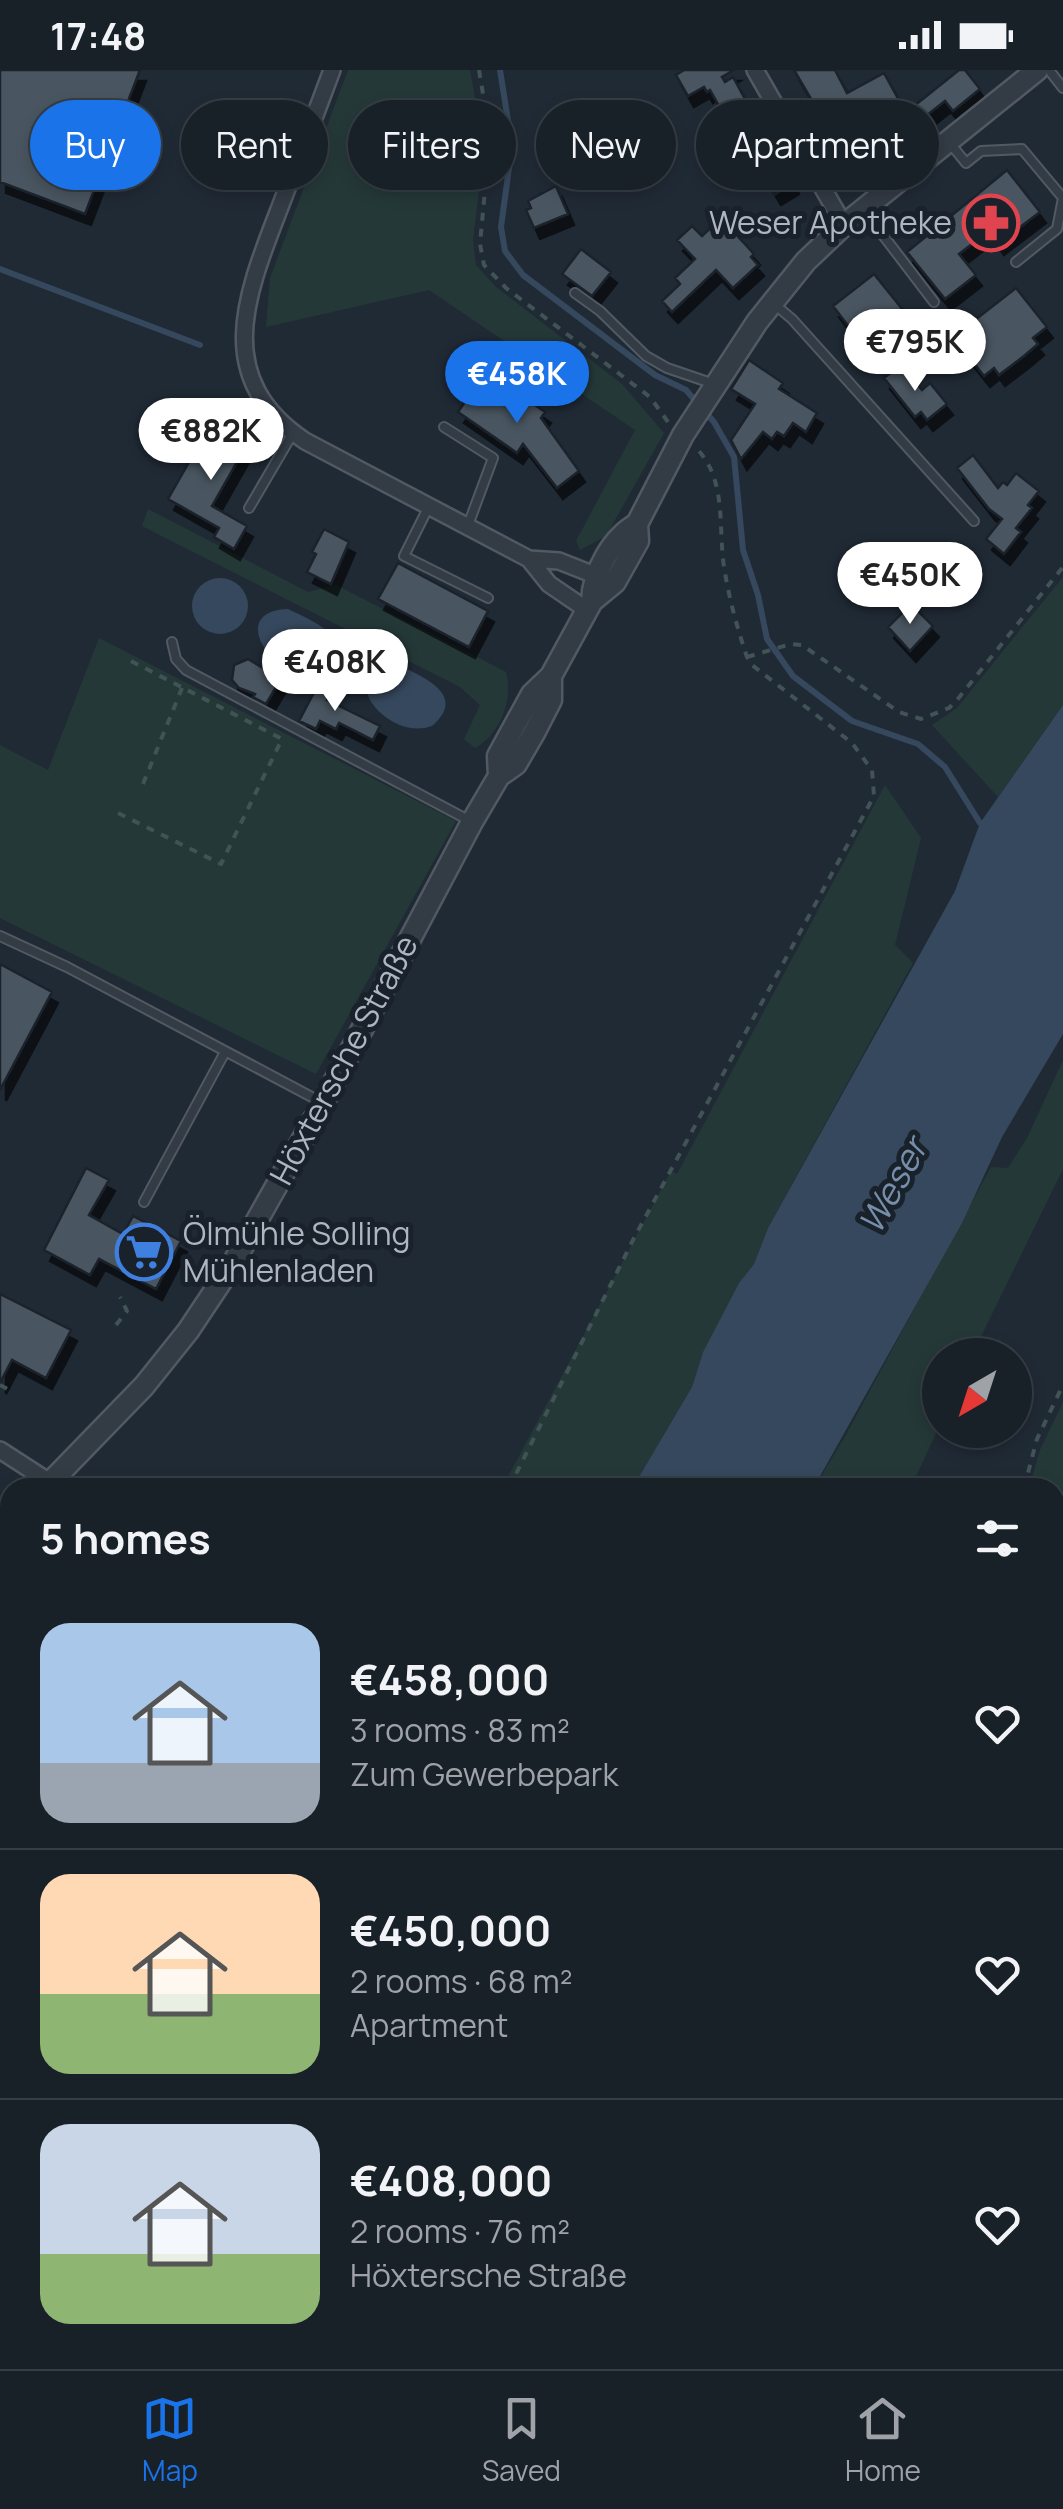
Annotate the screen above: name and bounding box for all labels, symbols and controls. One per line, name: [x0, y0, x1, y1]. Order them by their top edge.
text: 17:48: [50, 9, 146, 61]
chip: Buy: [30, 100, 161, 190]
chip: Rent: [181, 100, 328, 190]
chip: Filters: [348, 100, 516, 190]
chip: New: [536, 100, 676, 190]
chip: Apartment: [696, 100, 939, 190]
pharmacy icon: Weser Apotheke: [961, 193, 1021, 253]
place label: Weser Apotheke: [709, 200, 952, 244]
pin: €795K: [845, 309, 985, 394]
text: €795K: [866, 319, 964, 363]
pin: €458K: [447, 341, 587, 426]
text: €458K: [467, 351, 567, 395]
pin: €882K: [141, 398, 281, 483]
text: €882K: [161, 408, 261, 452]
pin: €450K: [840, 542, 980, 627]
text: €450K: [859, 552, 961, 596]
pin: €408K: [265, 629, 405, 714]
text: €408K: [284, 639, 386, 683]
street label: Höxtersche Straße: [259, 927, 428, 1192]
water label: Weser: [846, 1125, 940, 1242]
place label: Ölmühle Solling Mühlenladen: [183, 1211, 410, 1292]
supermarket icon: Ölmühle Solling Mühlenladen: [114, 1222, 174, 1282]
north arrow: [922, 1338, 1032, 1448]
map controls: [922, 1338, 1032, 1448]
text: 5 homes: [40, 1509, 211, 1567]
icon: filters: [970, 1511, 1025, 1566]
text: €458,000: [350, 1650, 549, 1708]
icon: home: [120, 1663, 240, 1783]
icon: heart: [970, 1696, 1025, 1751]
text: 3 rooms · 83 m²: [350, 1708, 570, 1752]
text: Zum Gewerbepark: [350, 1752, 618, 1796]
text: €450,000: [350, 1901, 551, 1959]
icon: home: [120, 1914, 240, 2034]
icon: heart: [970, 1947, 1025, 2002]
text: 2 rooms · 68 m²: [350, 1959, 572, 2003]
text: Apartment: [350, 2003, 508, 2047]
text: €408,000: [350, 2151, 552, 2209]
icon: home: [120, 2164, 240, 2284]
icon: heart: [970, 2197, 1025, 2252]
text: 2 rooms · 76 m²: [350, 2209, 570, 2253]
text: Höxtersche Straße: [350, 2253, 627, 2297]
tab: Map: [142, 2391, 198, 2489]
tab: Saved: [482, 2391, 561, 2489]
tab: Home: [845, 2391, 921, 2489]

